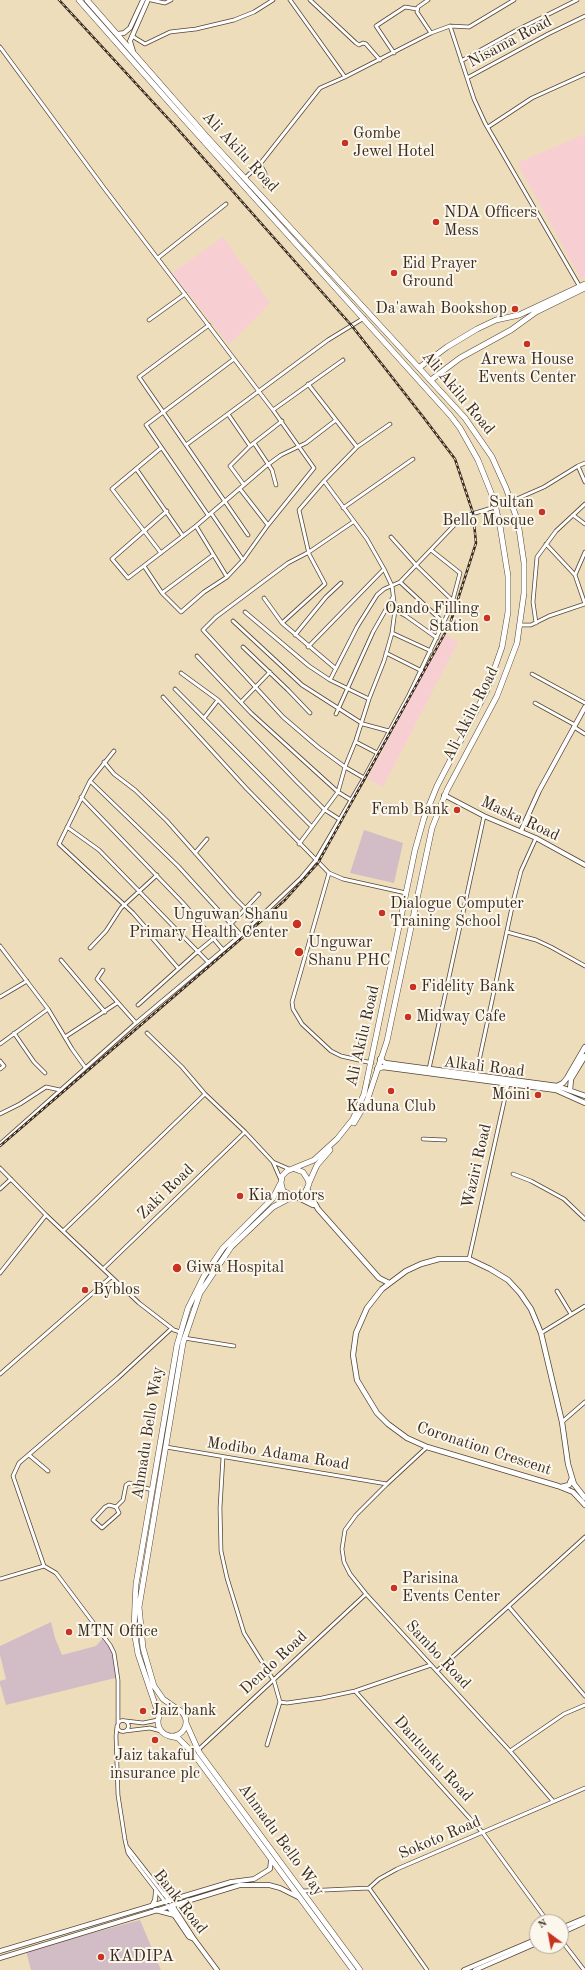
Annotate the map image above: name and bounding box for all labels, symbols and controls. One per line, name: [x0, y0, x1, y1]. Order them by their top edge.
street label: Nisama Road: [465, 12, 555, 72]
street label: Ali Akilu Road: [198, 108, 282, 196]
place label: Gombe Jewel Hotel: [353, 124, 435, 162]
marker: Gombe Jewel Hotel: [340, 138, 350, 148]
place label: NDA Officers Mess: [444, 203, 537, 241]
marker: NDA Officers Mess: [431, 217, 441, 227]
place label: Eid Prayer Ground: [402, 254, 477, 292]
marker: Eid Prayer Ground: [389, 268, 399, 278]
place label: Da'awah Bookshop: [375, 299, 507, 319]
marker: Da'awah Bookshop: [510, 304, 520, 314]
marker: Arewa House Events Center: [522, 339, 532, 349]
street label: Ali Akilu Road: [417, 347, 499, 439]
place label: Arewa House Events Center: [478, 350, 576, 388]
place label: Sultan Bello Mosque: [442, 493, 534, 531]
marker: Sultan Bello Mosque: [537, 507, 547, 517]
place label: Oando Filling Station: [385, 599, 479, 637]
marker: Oando Filling Station: [482, 613, 492, 623]
street label: Ali Akilu Road: [439, 664, 503, 764]
street label: Maska Road: [478, 792, 562, 846]
place label: Fcmb Bank: [371, 800, 449, 820]
marker: Fcmb Bank: [452, 805, 462, 815]
place label: Dialogue Computer Training School: [390, 894, 524, 932]
place label: Unguwan Shanu Primary Health Center: [129, 905, 288, 943]
marker: Dialogue Computer Training School: [377, 908, 387, 918]
marker: Unguwan Shanu Primary Health Center: [291, 918, 303, 930]
place label: Unguwar Shanu PHC: [308, 933, 390, 971]
marker: Unguwar Shanu PHC: [293, 946, 305, 958]
place label: Fidelity Bank: [421, 977, 515, 997]
marker: Fidelity Bank: [408, 982, 418, 992]
street label: Ali Akilu Road: [342, 984, 384, 1088]
place label: Midway Cafe: [416, 1007, 506, 1027]
marker: Midway Cafe: [403, 1012, 413, 1022]
street label: Alkali Road: [442, 1053, 526, 1081]
place label: Moini: [491, 1085, 530, 1105]
marker: Kaduna Club: [386, 1086, 396, 1096]
marker: Moini: [533, 1090, 543, 1100]
place label: Kaduna Club: [346, 1097, 436, 1117]
street label: Waziri Road: [458, 1122, 496, 1210]
street label: Zaki Road: [134, 1160, 198, 1224]
place label: Kia motors: [248, 1186, 324, 1206]
marker: Kia motors: [235, 1191, 245, 1201]
place label: Giwa Hospital: [186, 1258, 284, 1278]
marker: Giwa Hospital: [171, 1262, 183, 1274]
place label: Byblos: [93, 1280, 140, 1300]
marker: Byblos: [80, 1285, 90, 1295]
street label: Ahmadu Bello Way: [128, 1365, 168, 1501]
street label: Coronation Crescent: [414, 1418, 554, 1480]
street label: Modibo Adama Road: [205, 1433, 351, 1475]
place label: Parisina Events Center: [402, 1569, 500, 1607]
marker: Parisina Events Center: [389, 1583, 399, 1593]
street label: Sambo Road: [401, 1617, 475, 1693]
place label: MTN Office: [77, 1622, 158, 1642]
marker: MTN Office: [64, 1627, 74, 1637]
street label: Dendo Road: [236, 1627, 312, 1699]
place label: Jaiz bank: [151, 1701, 216, 1721]
marker: Jaiz bank: [138, 1706, 148, 1716]
street label: Dantunku Road: [389, 1712, 477, 1806]
marker: Jaiz takaful insurance plc: [150, 1735, 160, 1745]
place label: Jaiz takaful insurance plc: [110, 1746, 200, 1784]
street label: Ahmadu Bello Way: [234, 1780, 328, 1900]
street label: Sokoto Road: [396, 1812, 484, 1864]
street label: Bank Road: [149, 1866, 211, 1938]
north arrow: [529, 1914, 569, 1954]
text: N: [536, 1917, 549, 1931]
place label: KADIPA: [109, 1947, 174, 1967]
marker: KADIPA: [96, 1952, 106, 1962]

